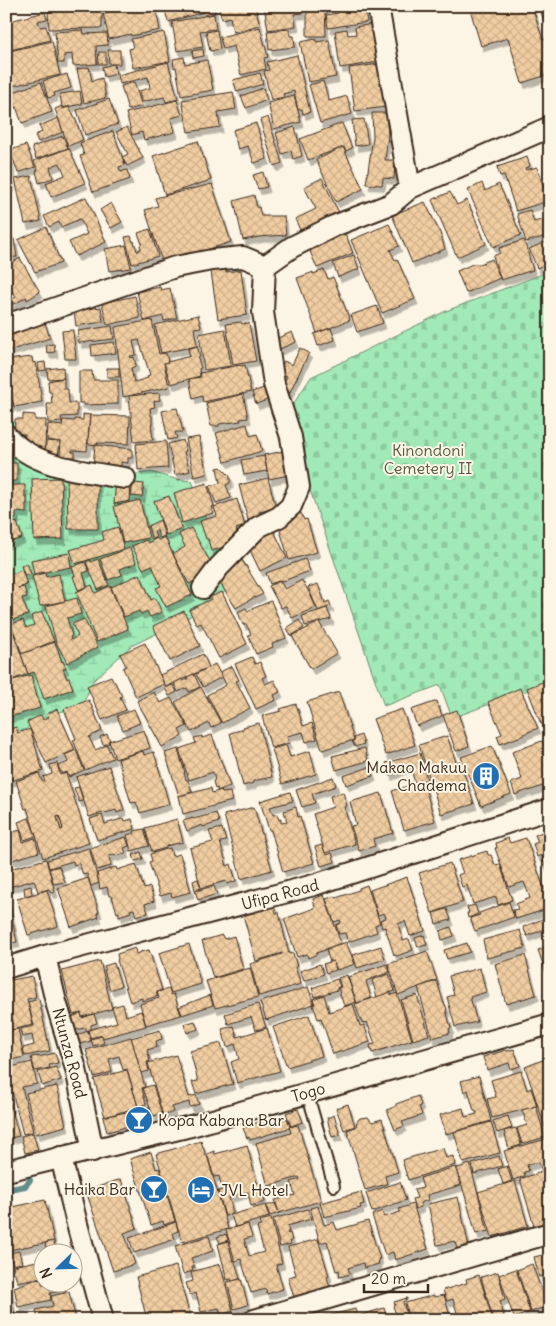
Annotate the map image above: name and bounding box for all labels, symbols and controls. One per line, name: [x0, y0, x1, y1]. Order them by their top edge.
park label: Kinondoni Cemetery II: [384, 440, 472, 478]
place label: Makao Makuu Chadema: [366, 757, 467, 795]
building icon: Makao Makuu Chadema: [471, 761, 501, 791]
street label: Ufipa Road: [239, 874, 321, 914]
street label: Ntunza Road: [48, 1006, 92, 1100]
street label: Togo: [289, 1078, 327, 1106]
bar icon: Kopa Kabana Bar: [124, 1105, 154, 1135]
place label: Kopa Kabana Bar: [158, 1110, 284, 1130]
bar icon: Haika Bar: [139, 1174, 169, 1204]
hotel icon: JVL Hotel: [186, 1175, 216, 1205]
place label: Haika Bar: [64, 1179, 135, 1199]
place label: JVL Hotel: [220, 1180, 289, 1200]
north arrow: [32, 1244, 82, 1294]
scale bar: [364, 1261, 427, 1293]
text: N: [36, 1265, 56, 1281]
text: 20 m: [371, 1269, 406, 1288]

